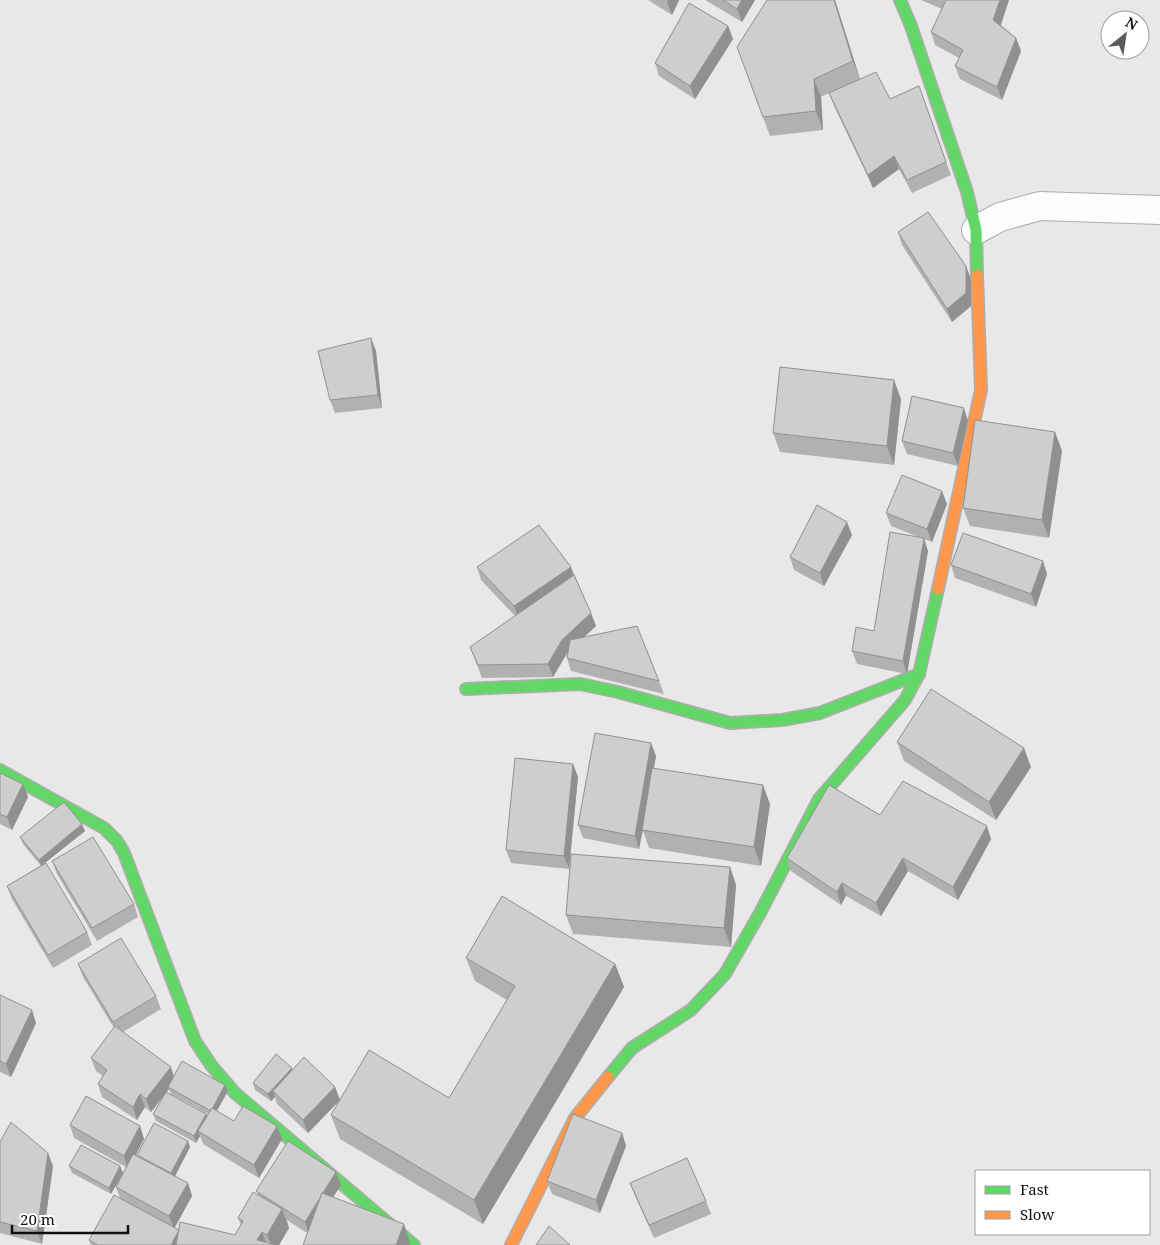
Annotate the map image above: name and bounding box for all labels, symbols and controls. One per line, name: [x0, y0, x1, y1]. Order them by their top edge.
north arrow: [1100, 10, 1150, 60]
text: N: [1122, 12, 1141, 34]
legend: [975, 1170, 1150, 1235]
text: Fast: [1020, 1179, 1049, 1199]
scale bar: [12, 1202, 129, 1234]
text: Slow: [1020, 1204, 1054, 1224]
text: 20 m: [20, 1209, 55, 1229]

